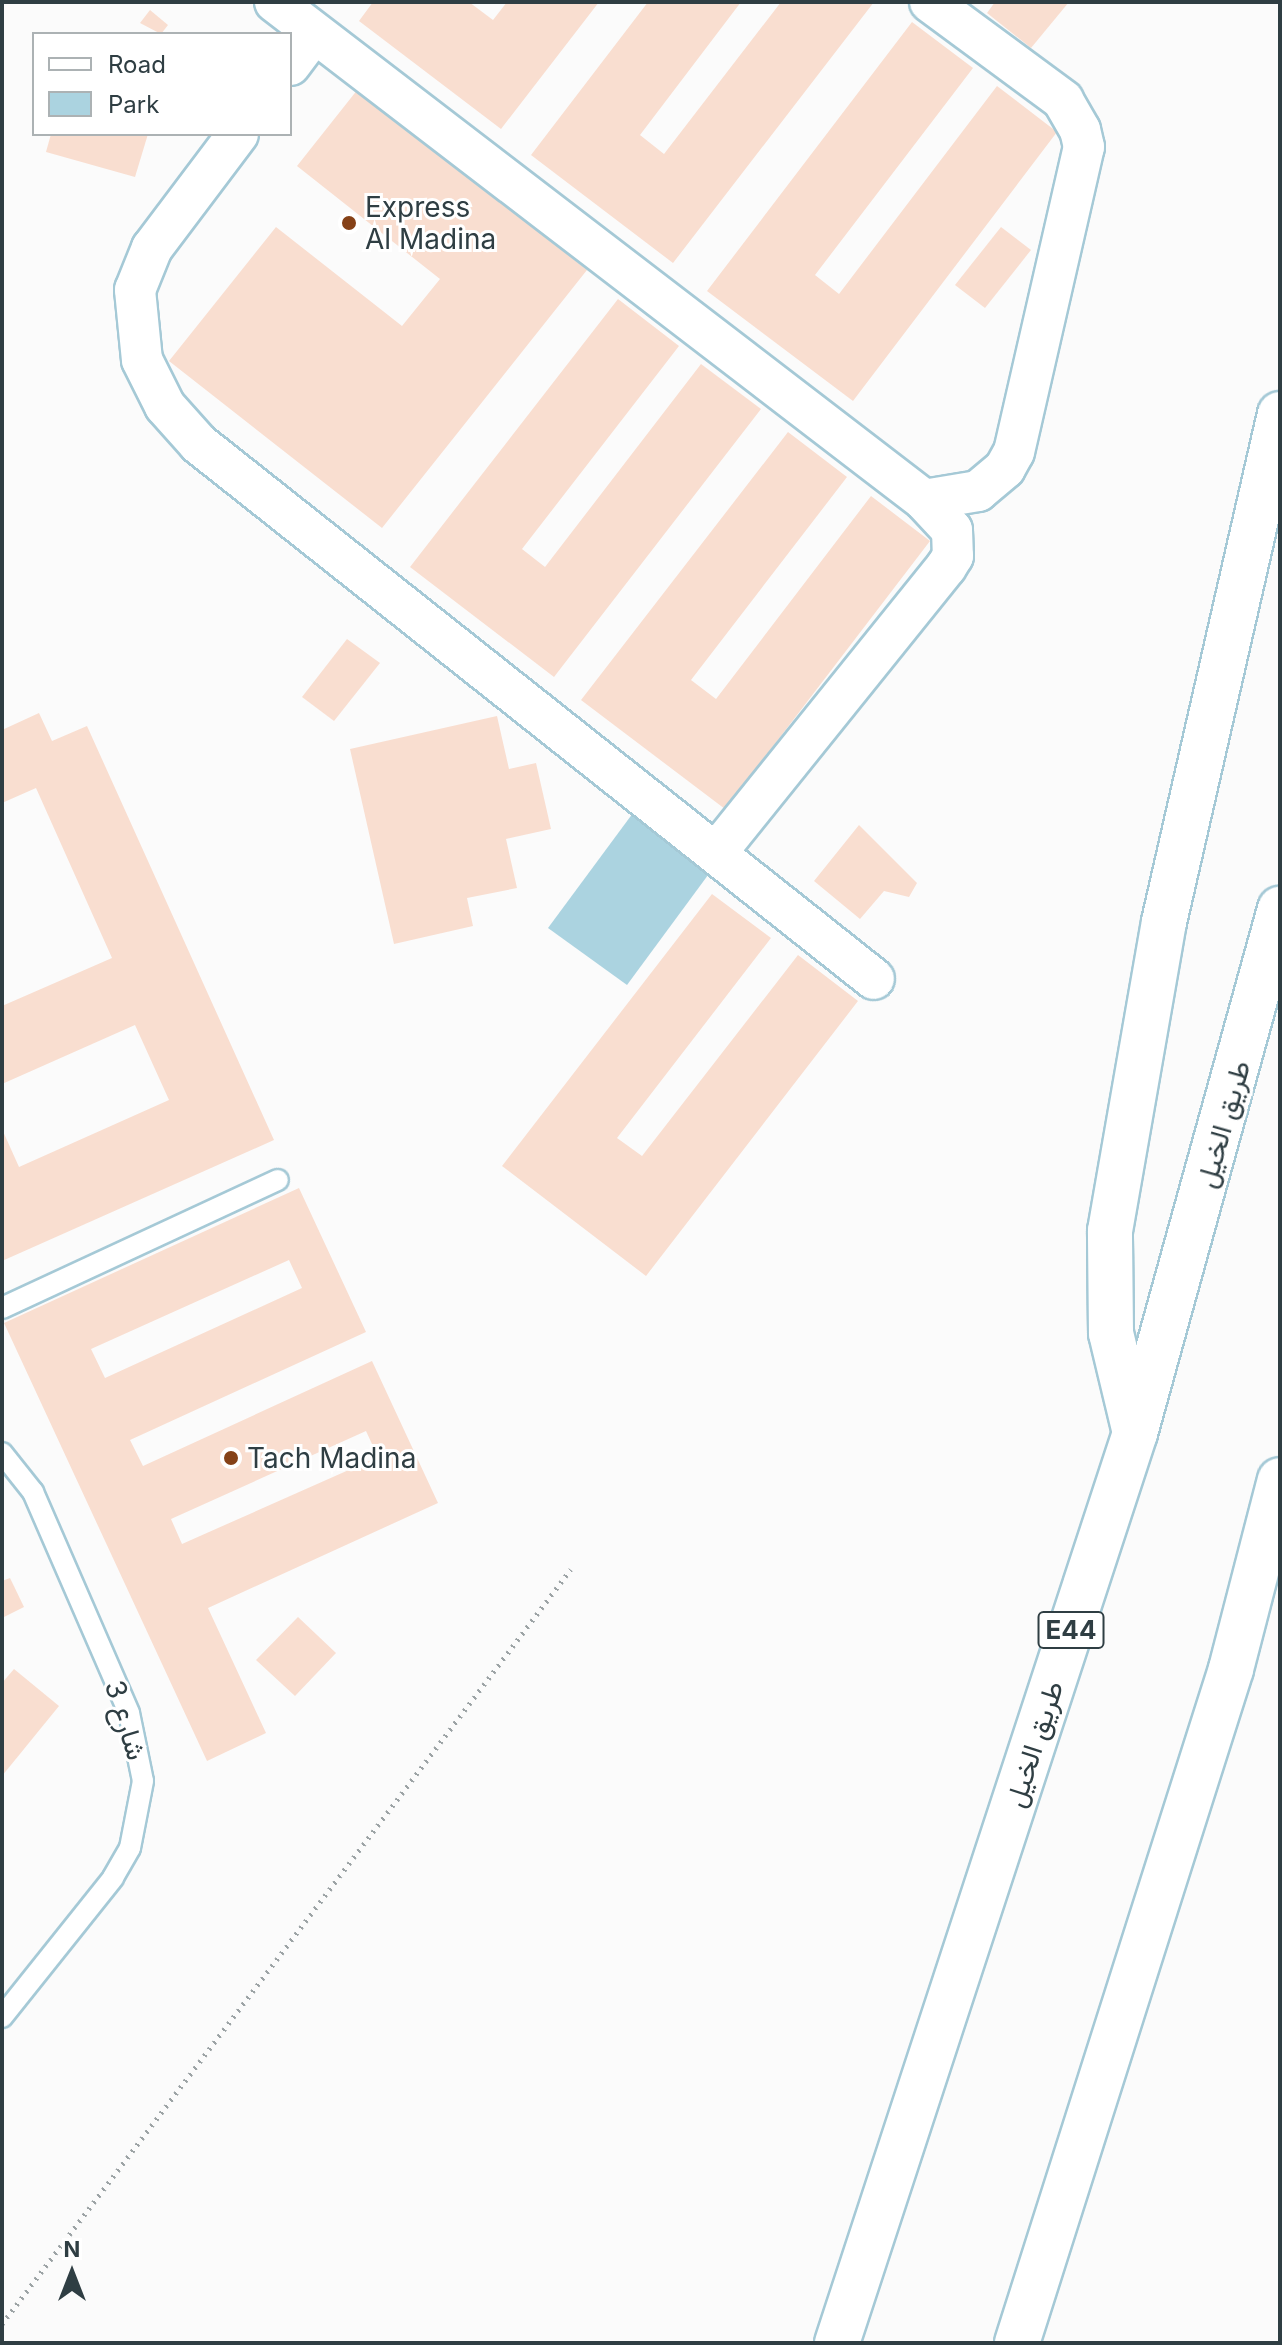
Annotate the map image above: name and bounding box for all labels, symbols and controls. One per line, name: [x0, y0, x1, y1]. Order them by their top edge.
legend: [32, 32, 292, 136]
text: Road: [108, 50, 166, 79]
text: Park: [108, 90, 159, 119]
place label: Express Al Madina: [365, 190, 496, 256]
marker: Express Al Madina: [340, 214, 358, 232]
street label: طريق الخيل: [1189, 1057, 1257, 1191]
place label: Tach Madina: [247, 1441, 416, 1475]
marker: Tach Madina: [222, 1449, 240, 1467]
road number: E44: [1037, 1608, 1105, 1652]
street label: شارع 3: [98, 1676, 154, 1764]
street label: طريق الخيل: [998, 1677, 1070, 1811]
north arrow: [32, 2233, 112, 2313]
text: N: [64, 2236, 80, 2262]

